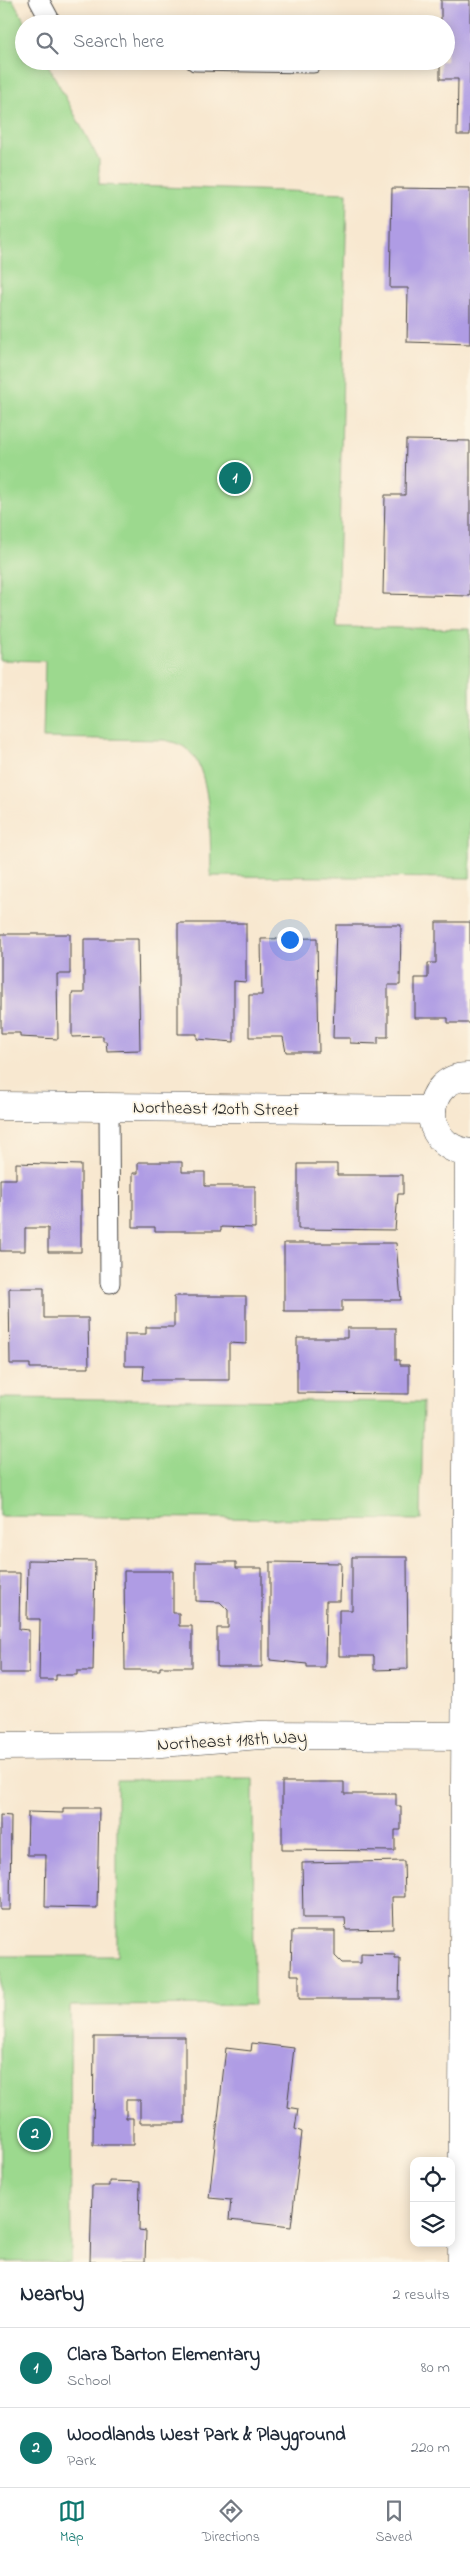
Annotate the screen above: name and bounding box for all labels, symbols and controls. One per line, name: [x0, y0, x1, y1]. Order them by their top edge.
search box: [15, 15, 455, 70]
icon: search: [33, 29, 61, 57]
text: Search here: [73, 29, 164, 56]
pin: 1: [219, 459, 251, 497]
your location: [277, 927, 303, 953]
street label: Northeast 120th Street: [133, 1096, 299, 1124]
street label: Northeast 118th Way: [156, 1725, 308, 1759]
pin: 2: [19, 2115, 51, 2153]
map controls: [410, 2157, 455, 2247]
button: locate: [410, 2157, 455, 2202]
button: layers: [410, 2202, 455, 2247]
text: Nearby: [20, 2280, 84, 2310]
text: 2 results: [392, 2283, 450, 2307]
text: Clara Barton Elementary: [67, 2342, 260, 2369]
text: 1: [33, 2356, 39, 2380]
text: 80 m: [421, 2356, 450, 2380]
text: School: [67, 2369, 111, 2393]
text: Woodlands West Park & Playground: [67, 2422, 346, 2449]
text: 2: [32, 2436, 40, 2460]
text: 220 m: [411, 2436, 450, 2460]
text: Park: [67, 2449, 96, 2473]
tab: Map: [58, 2497, 86, 2548]
tab: Directions: [202, 2497, 260, 2548]
tab: Saved: [376, 2497, 412, 2548]

